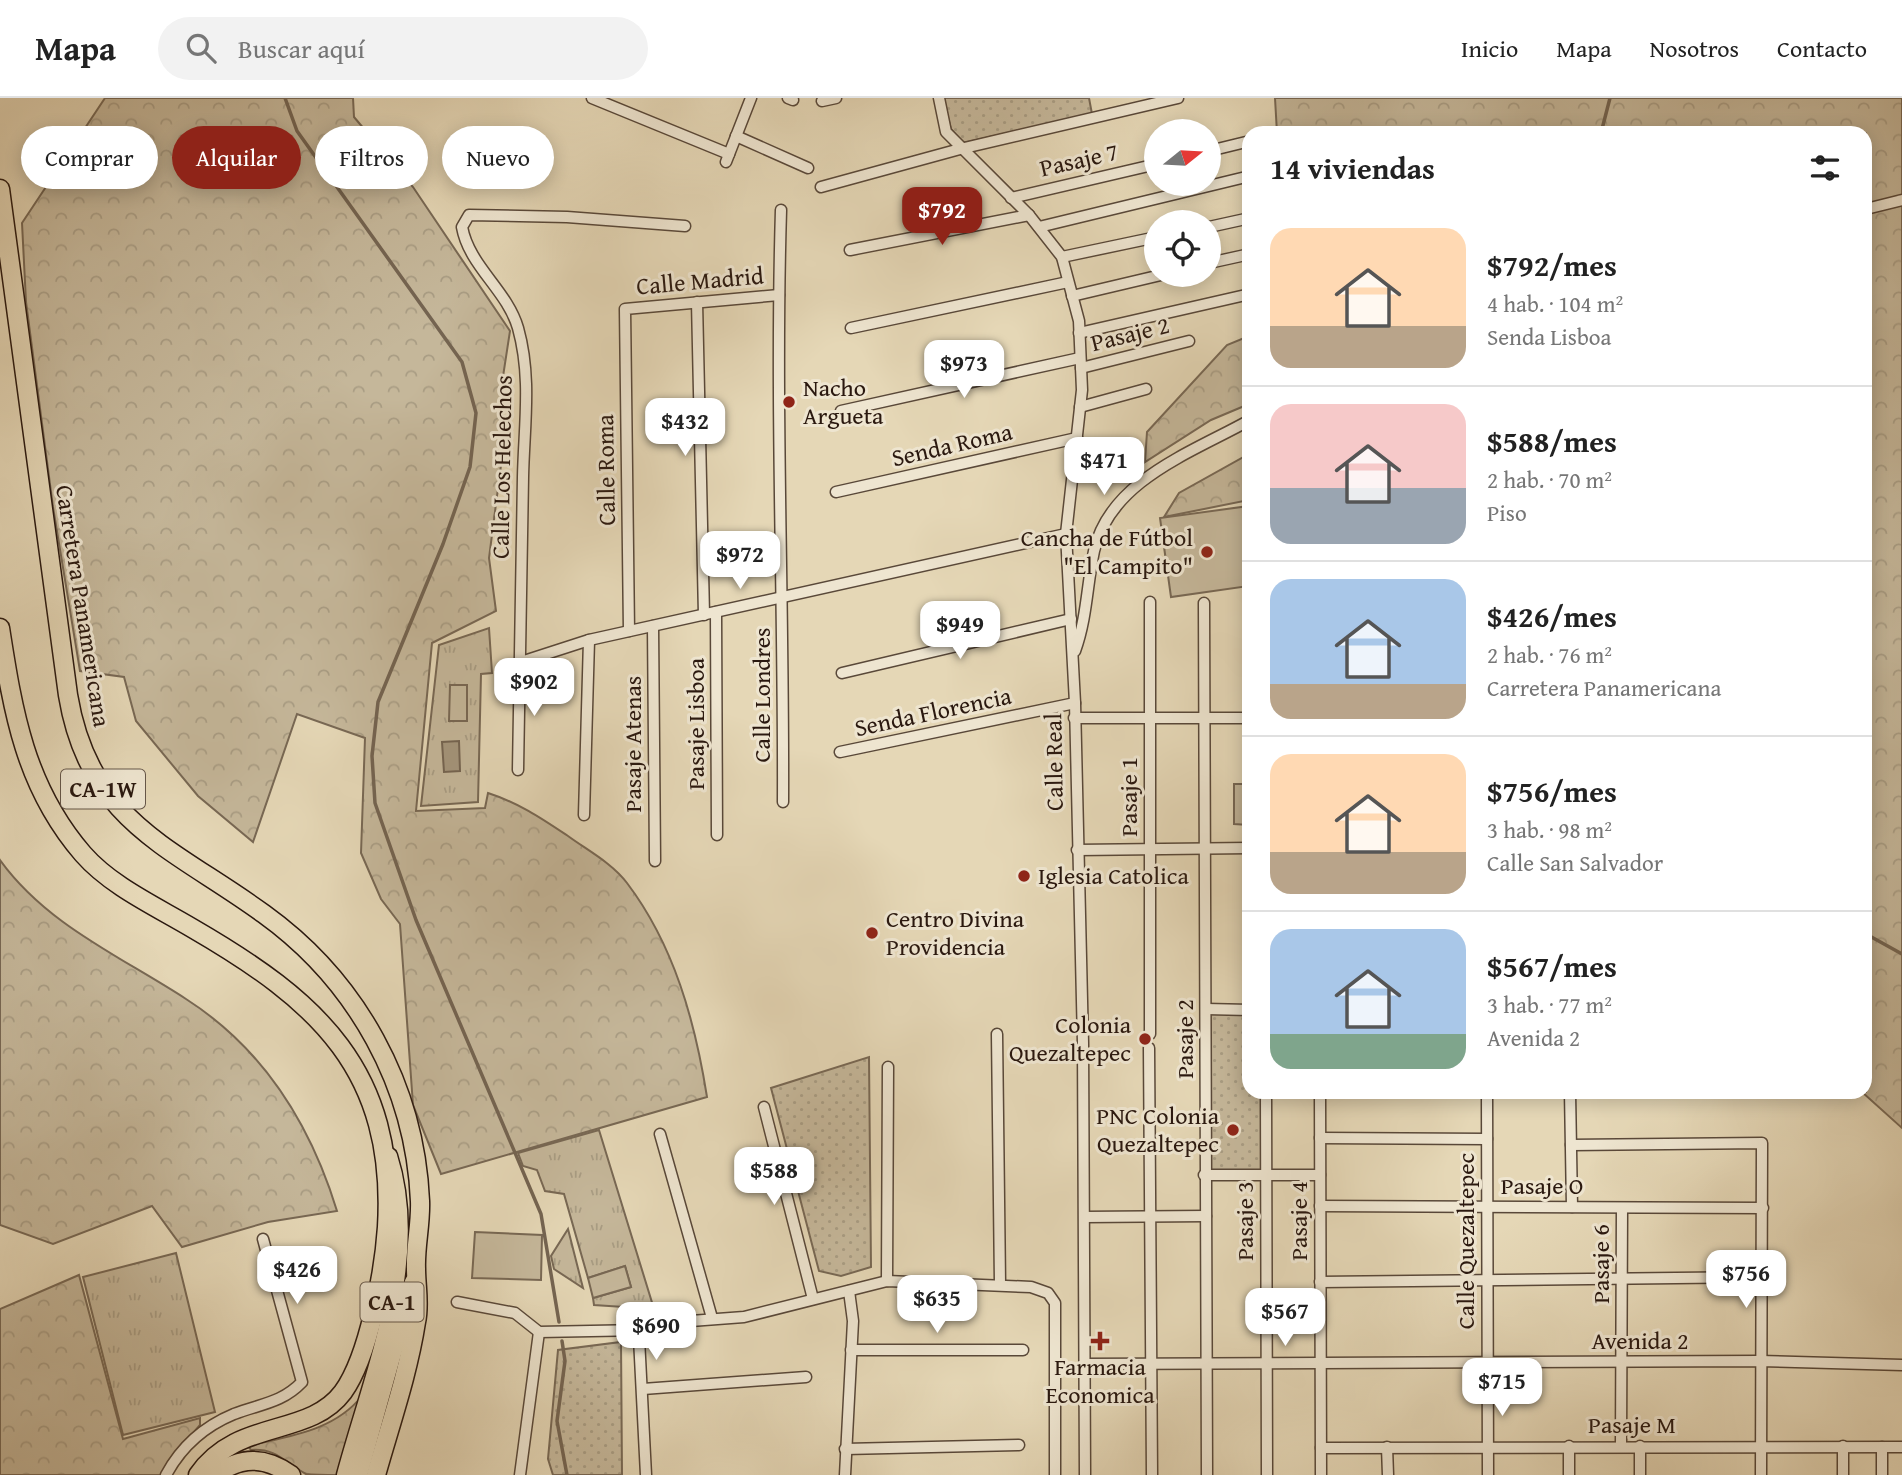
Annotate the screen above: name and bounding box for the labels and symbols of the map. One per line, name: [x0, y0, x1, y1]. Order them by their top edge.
north arrow: [1144, 119, 1222, 196]
street label: Pasaje 7: [1036, 134, 1122, 186]
pin: $792: [901, 188, 983, 247]
street label: Calle Madrid: [635, 257, 765, 303]
street label: Pasaje 2: [1087, 307, 1173, 360]
pin: $973: [923, 341, 1005, 400]
place label: Nacho Argueta: [803, 370, 884, 433]
street label: Calle Los Helechos: [482, 375, 521, 559]
marker: Nacho Argueta: [781, 394, 797, 410]
pin: $432: [644, 398, 726, 458]
street label: Calle Roma: [587, 413, 624, 526]
street label: Senda Roma: [888, 413, 1016, 475]
pin: $471: [1063, 438, 1145, 497]
street label: Carretera Panamericana: [47, 482, 120, 730]
place label: Cancha de Fútbol "El Campito": [1021, 520, 1193, 583]
pin: $972: [699, 532, 781, 591]
marker: Cancha de Fútbol "El Campito": [1199, 544, 1215, 560]
pin: $949: [919, 602, 1001, 661]
street label: Calle Londres: [744, 628, 779, 762]
street label: Pasaje Lisboa: [678, 657, 713, 790]
pin: $902: [493, 658, 575, 718]
street label: Pasaje Atenas: [615, 676, 650, 812]
street label: Senda Florencia: [851, 678, 1015, 745]
street label: Calle Real: [1035, 713, 1072, 811]
street label: Pasaje 1: [1111, 757, 1146, 837]
road number: CA-1W: [61, 769, 145, 808]
place label: Iglesia Catolica: [1038, 858, 1189, 893]
marker: Iglesia Catolica: [1016, 868, 1032, 884]
place label: Centro Divina Providencia: [886, 901, 1025, 964]
marker: Centro Divina Providencia: [864, 925, 880, 941]
street label: Pasaje 2: [1167, 999, 1202, 1079]
place label: Colonia Quezaltepec: [1009, 1007, 1132, 1070]
marker: Colonia Quezaltepec: [1137, 1031, 1153, 1047]
place label: PNC Colonia Quezaltepec: [1096, 1098, 1220, 1161]
marker: PNC Colonia Quezaltepec: [1225, 1122, 1241, 1138]
pin: $588: [733, 1148, 815, 1207]
street label: Calle Quezaltepec: [1448, 1152, 1483, 1329]
street label: Pasaje O: [1501, 1168, 1583, 1203]
street label: Pasaje 3: [1227, 1181, 1262, 1261]
street label: Pasaje 4: [1281, 1181, 1316, 1261]
street label: Pasaje 6: [1583, 1224, 1618, 1304]
pin: $426: [256, 1246, 338, 1306]
pin: $756: [1705, 1250, 1787, 1310]
pin: $635: [896, 1276, 978, 1335]
road number: CA-1: [360, 1282, 424, 1322]
pin: $567: [1244, 1288, 1326, 1348]
pin: $690: [615, 1302, 697, 1362]
street label: Avenida 2: [1591, 1323, 1689, 1358]
marker: Farmacia Economica: [1092, 1333, 1108, 1349]
place label: Farmacia Economica: [1045, 1349, 1155, 1412]
pin: $715: [1461, 1358, 1543, 1418]
street label: Pasaje M: [1588, 1407, 1676, 1442]

